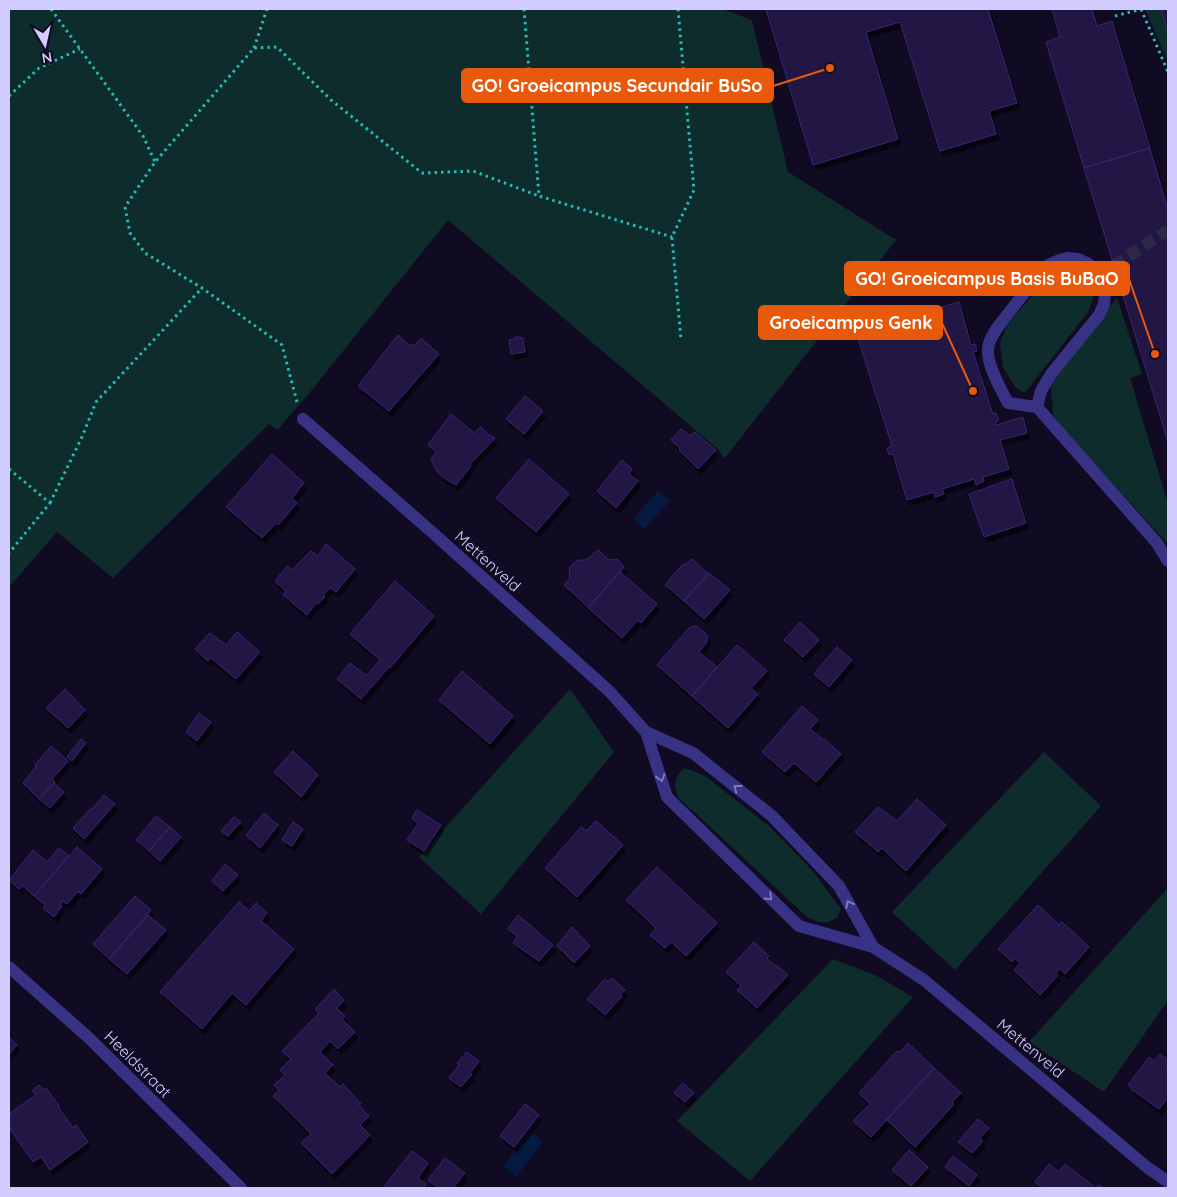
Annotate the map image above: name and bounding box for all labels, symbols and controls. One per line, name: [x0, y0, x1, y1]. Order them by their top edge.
north arrow: [20, 20, 70, 70]
text: N: [41, 48, 54, 68]
callout: GO! Groeicampus Secundair BuSo: [462, 69, 773, 102]
text: GO! Groeicampus Secundair BuSo: [472, 74, 763, 97]
callout: GO! Groeicampus Basis BuBaO: [845, 262, 1129, 295]
text: GO! Groeicampus Basis BuBaO: [855, 267, 1119, 290]
callout: Groeicampus Genk: [759, 306, 942, 339]
text: Groeicampus Genk: [769, 311, 933, 334]
street label: Mettenveld: [451, 526, 525, 596]
one-way arrow: [655, 774, 665, 782]
one-way arrow: [734, 785, 743, 793]
one-way arrow: [763, 891, 772, 900]
one-way arrow: [845, 900, 855, 909]
street label: Mettenveld: [993, 1014, 1069, 1082]
street label: Heeldstraat: [100, 1026, 176, 1102]

